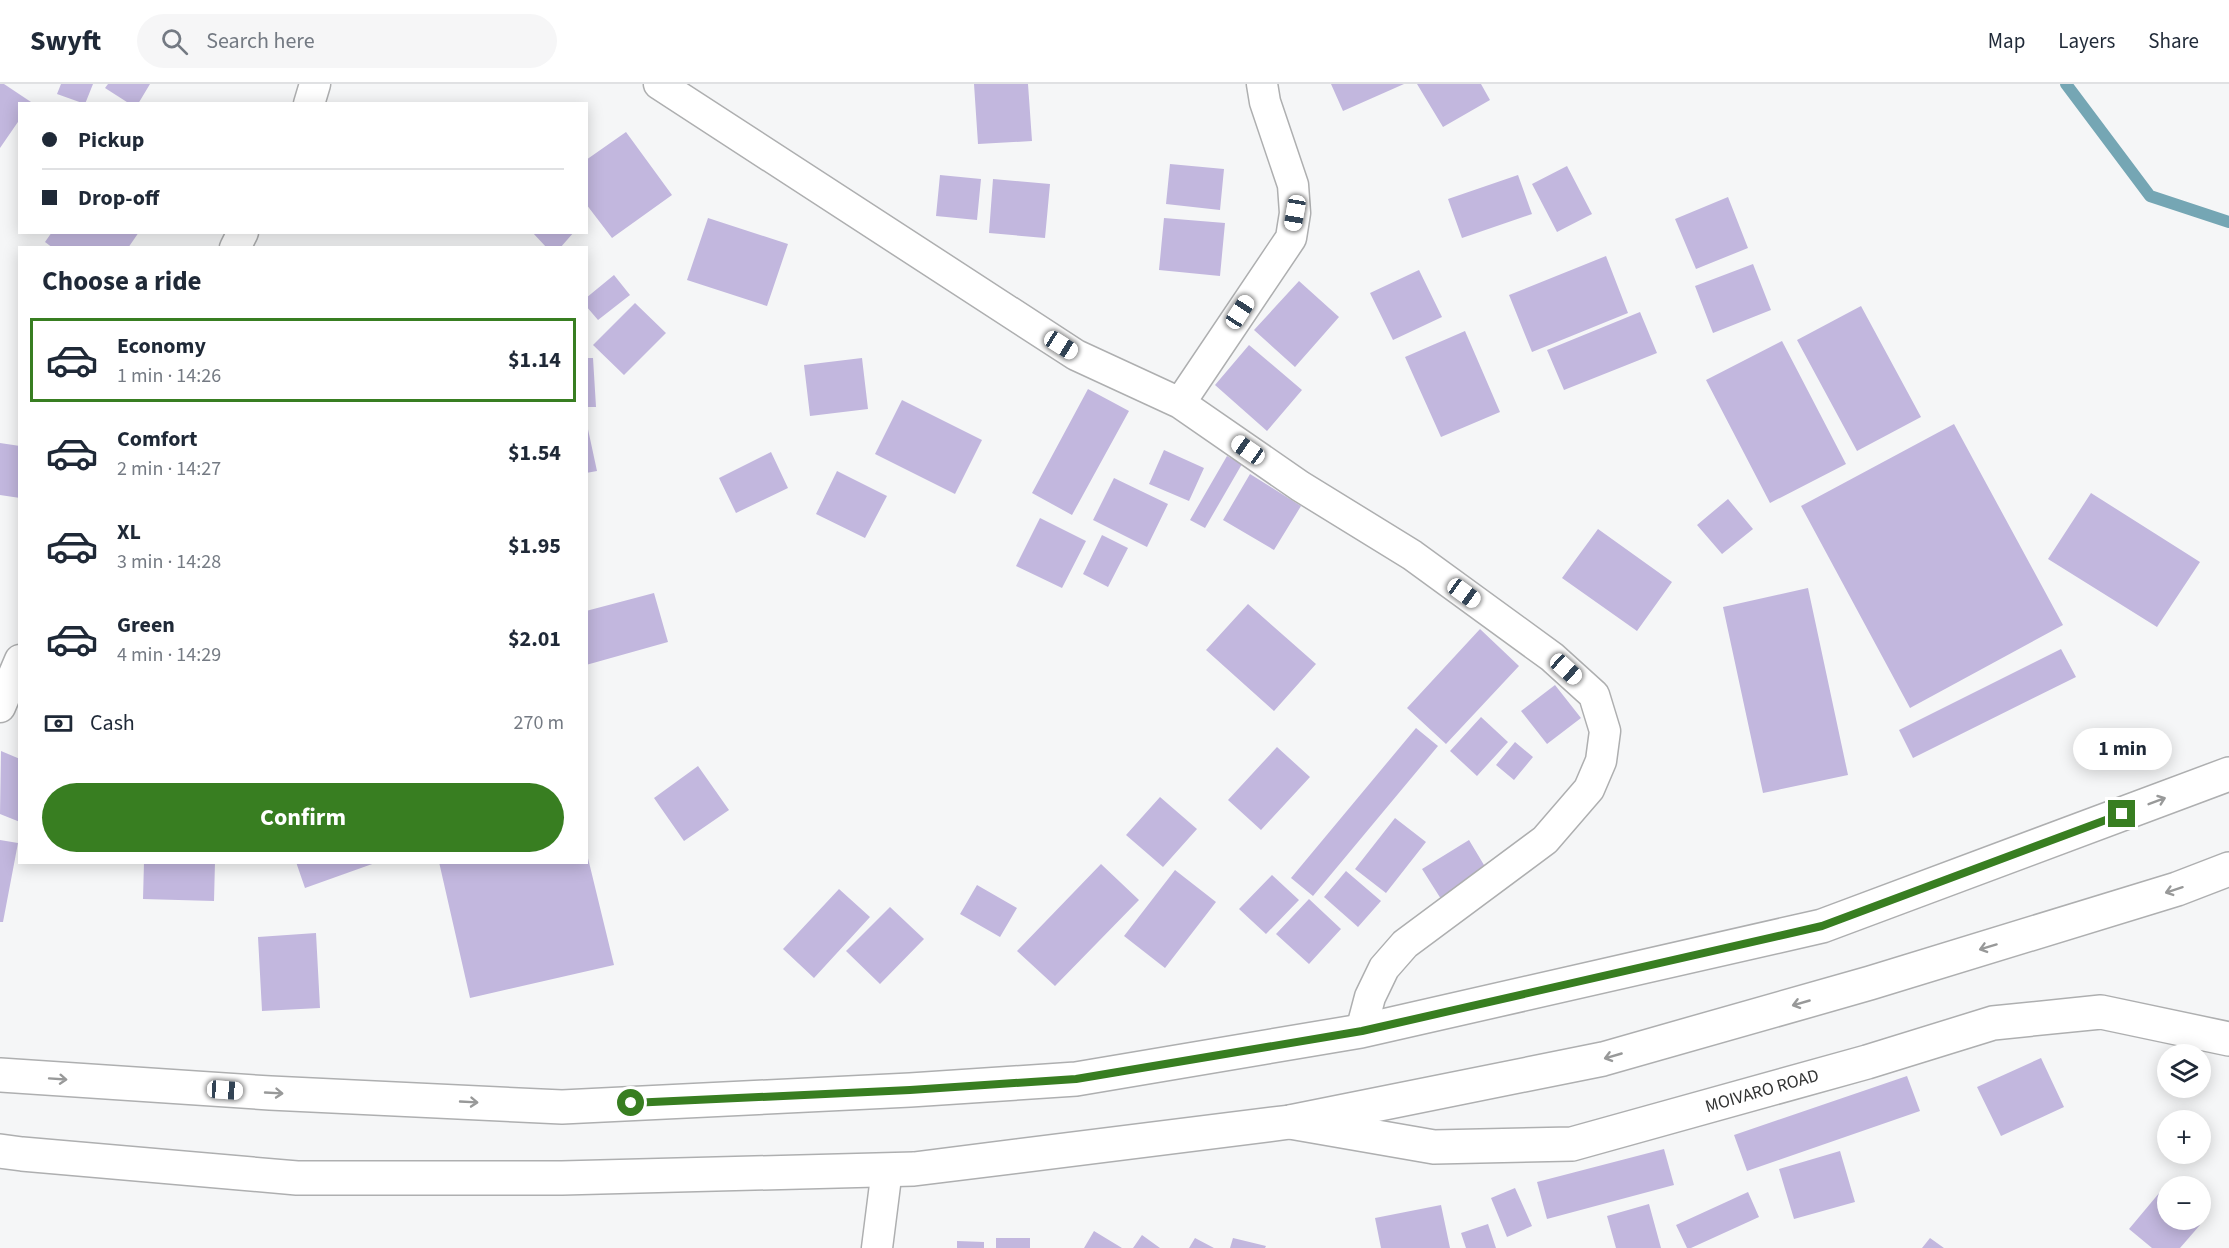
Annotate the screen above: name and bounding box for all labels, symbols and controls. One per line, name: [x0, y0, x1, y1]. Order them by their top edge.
search box: [137, 14, 557, 68]
text: Swyft: [30, 21, 101, 61]
icon: search: [158, 25, 191, 58]
text: Search here: [206, 25, 315, 57]
text: Map: [1988, 26, 2025, 56]
text: Layers: [2058, 26, 2115, 56]
text: Share: [2148, 26, 2199, 56]
text: Pickup: [78, 124, 144, 156]
text: Drop-off: [78, 182, 159, 214]
car: [1283, 194, 1307, 232]
text: Choose a ride: [42, 262, 202, 301]
car: [1223, 292, 1257, 332]
car: [1041, 328, 1081, 362]
text: Economy: [117, 330, 206, 362]
icon: car: [45, 333, 99, 387]
text: $1.14: [508, 344, 561, 376]
text: 1 min · 14:26: [117, 362, 221, 390]
text: Comfort: [117, 423, 198, 455]
icon: car: [45, 426, 99, 480]
car: [1228, 432, 1268, 468]
text: $1.54: [508, 437, 561, 469]
text: 2 min · 14:27: [117, 455, 221, 483]
text: XL: [117, 516, 141, 548]
icon: car: [45, 519, 99, 573]
text: $1.95: [508, 530, 561, 562]
text: 3 min · 14:28: [117, 548, 221, 576]
car: [1444, 575, 1484, 611]
text: Green: [117, 609, 175, 641]
icon: car: [45, 612, 99, 666]
text: $2.01: [508, 623, 561, 655]
text: 4 min · 14:29: [117, 641, 221, 669]
car: [1547, 650, 1585, 688]
icon: cash: [42, 707, 75, 740]
text: Cash: [90, 707, 135, 739]
text: 270 m: [514, 709, 564, 737]
callout: 1 min: [2072, 727, 2172, 769]
text: 1 min: [2098, 735, 2147, 763]
button: Confirm: [42, 783, 564, 852]
one-way arrow: [2147, 795, 2166, 806]
route end: [2108, 800, 2135, 827]
one-way arrow: [2165, 885, 2184, 896]
one-way arrow: [1979, 942, 1998, 953]
one-way arrow: [1792, 998, 1811, 1009]
map controls: [2157, 1044, 2211, 1230]
button: layers: [2157, 1044, 2211, 1098]
one-way arrow: [1604, 1051, 1623, 1062]
street label: MOIVARO ROAD: [1702, 1063, 1822, 1119]
one-way arrow: [48, 1073, 68, 1084]
car: [206, 1080, 244, 1100]
one-way arrow: [263, 1088, 283, 1099]
route start: [617, 1089, 644, 1116]
one-way arrow: [458, 1097, 478, 1108]
button: +: [2157, 1110, 2211, 1164]
button: −: [2157, 1176, 2211, 1230]

